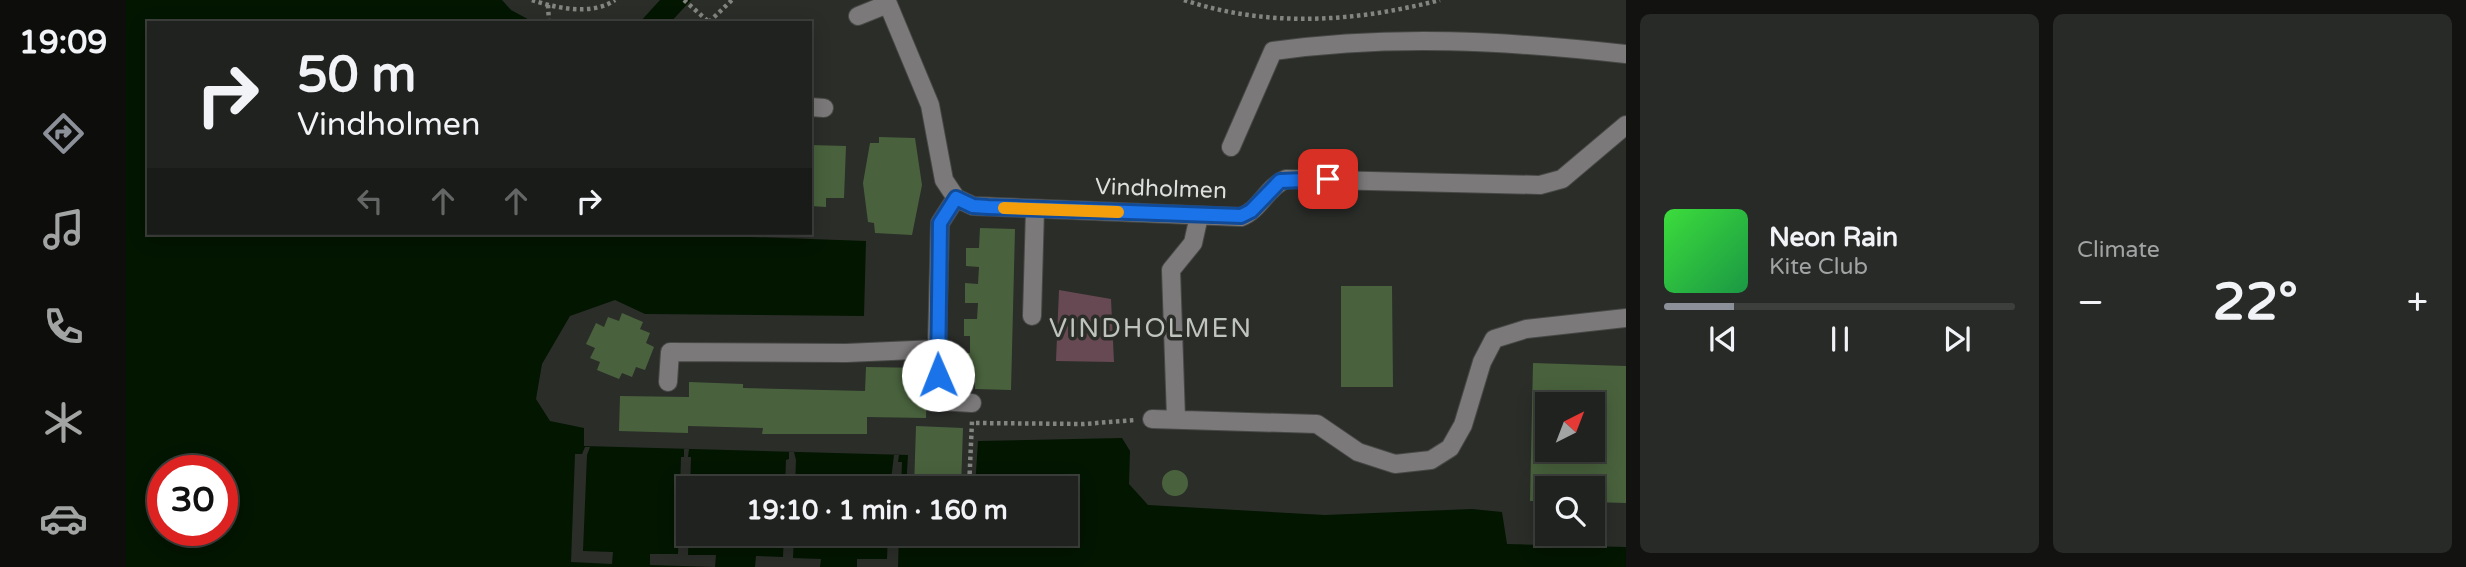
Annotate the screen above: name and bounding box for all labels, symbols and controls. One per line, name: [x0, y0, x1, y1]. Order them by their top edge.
text: 19:09: [19, 24, 107, 62]
text: 50 m: [297, 46, 416, 105]
icon: right: [182, 49, 273, 140]
text: Vindholmen: [297, 106, 480, 144]
icon: directions: [39, 109, 88, 158]
pin: [1298, 149, 1358, 209]
icon: arrive: [1309, 160, 1347, 198]
street label: Vindholmen: [1095, 173, 1227, 205]
icon: left: [351, 182, 389, 220]
icon: ahead: [424, 182, 462, 220]
icon: ahead: [497, 182, 535, 220]
icon: right: [570, 182, 608, 220]
icon: music: [39, 205, 88, 254]
text: Neon Rain: [1769, 222, 1898, 253]
text: Climate: [2077, 236, 2160, 264]
text: Kite Club: [1769, 253, 1868, 281]
text: 22°: [2213, 271, 2298, 334]
text: −: [2077, 280, 2104, 326]
text: +: [2407, 280, 2428, 326]
icon: phone: [39, 302, 88, 351]
district label: VINDHOLMEN: [1049, 313, 1253, 344]
icon: previous: [1704, 320, 1742, 358]
icon: pause: [1821, 320, 1859, 358]
icon: next: [1938, 320, 1976, 358]
position arrow: [901, 338, 975, 412]
north arrow: [1535, 392, 1605, 462]
map controls: [1535, 392, 1605, 546]
icon: climate: [39, 398, 88, 447]
speed limit sign: 30: [147, 455, 238, 546]
button: search: [1535, 476, 1605, 546]
icon: car: [39, 494, 88, 543]
text: 19:10 · 1 min · 160 m: [746, 495, 1008, 526]

